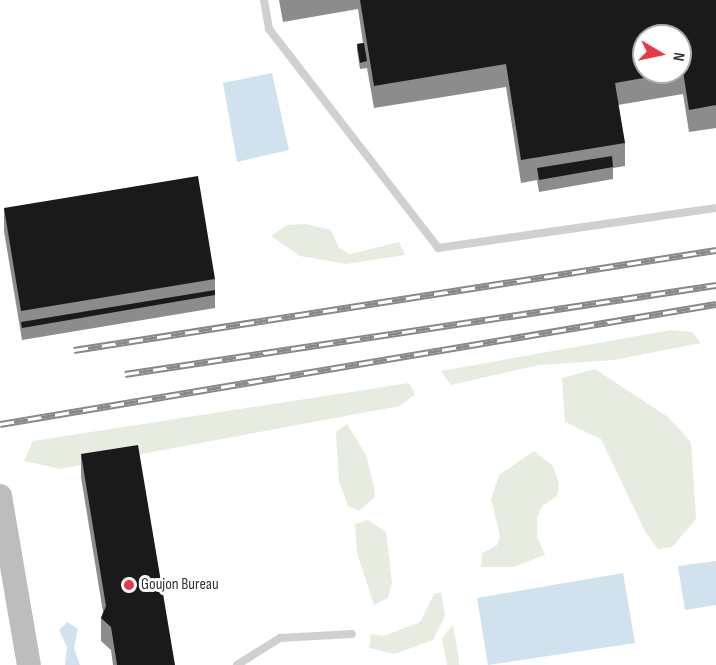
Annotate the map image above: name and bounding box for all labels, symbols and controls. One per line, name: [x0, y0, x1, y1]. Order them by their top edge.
north arrow: [632, 24, 692, 84]
text: N: [668, 51, 688, 62]
place label: Goujon Bureau: [141, 575, 219, 595]
marker: Goujon Bureau: [122, 578, 136, 592]

